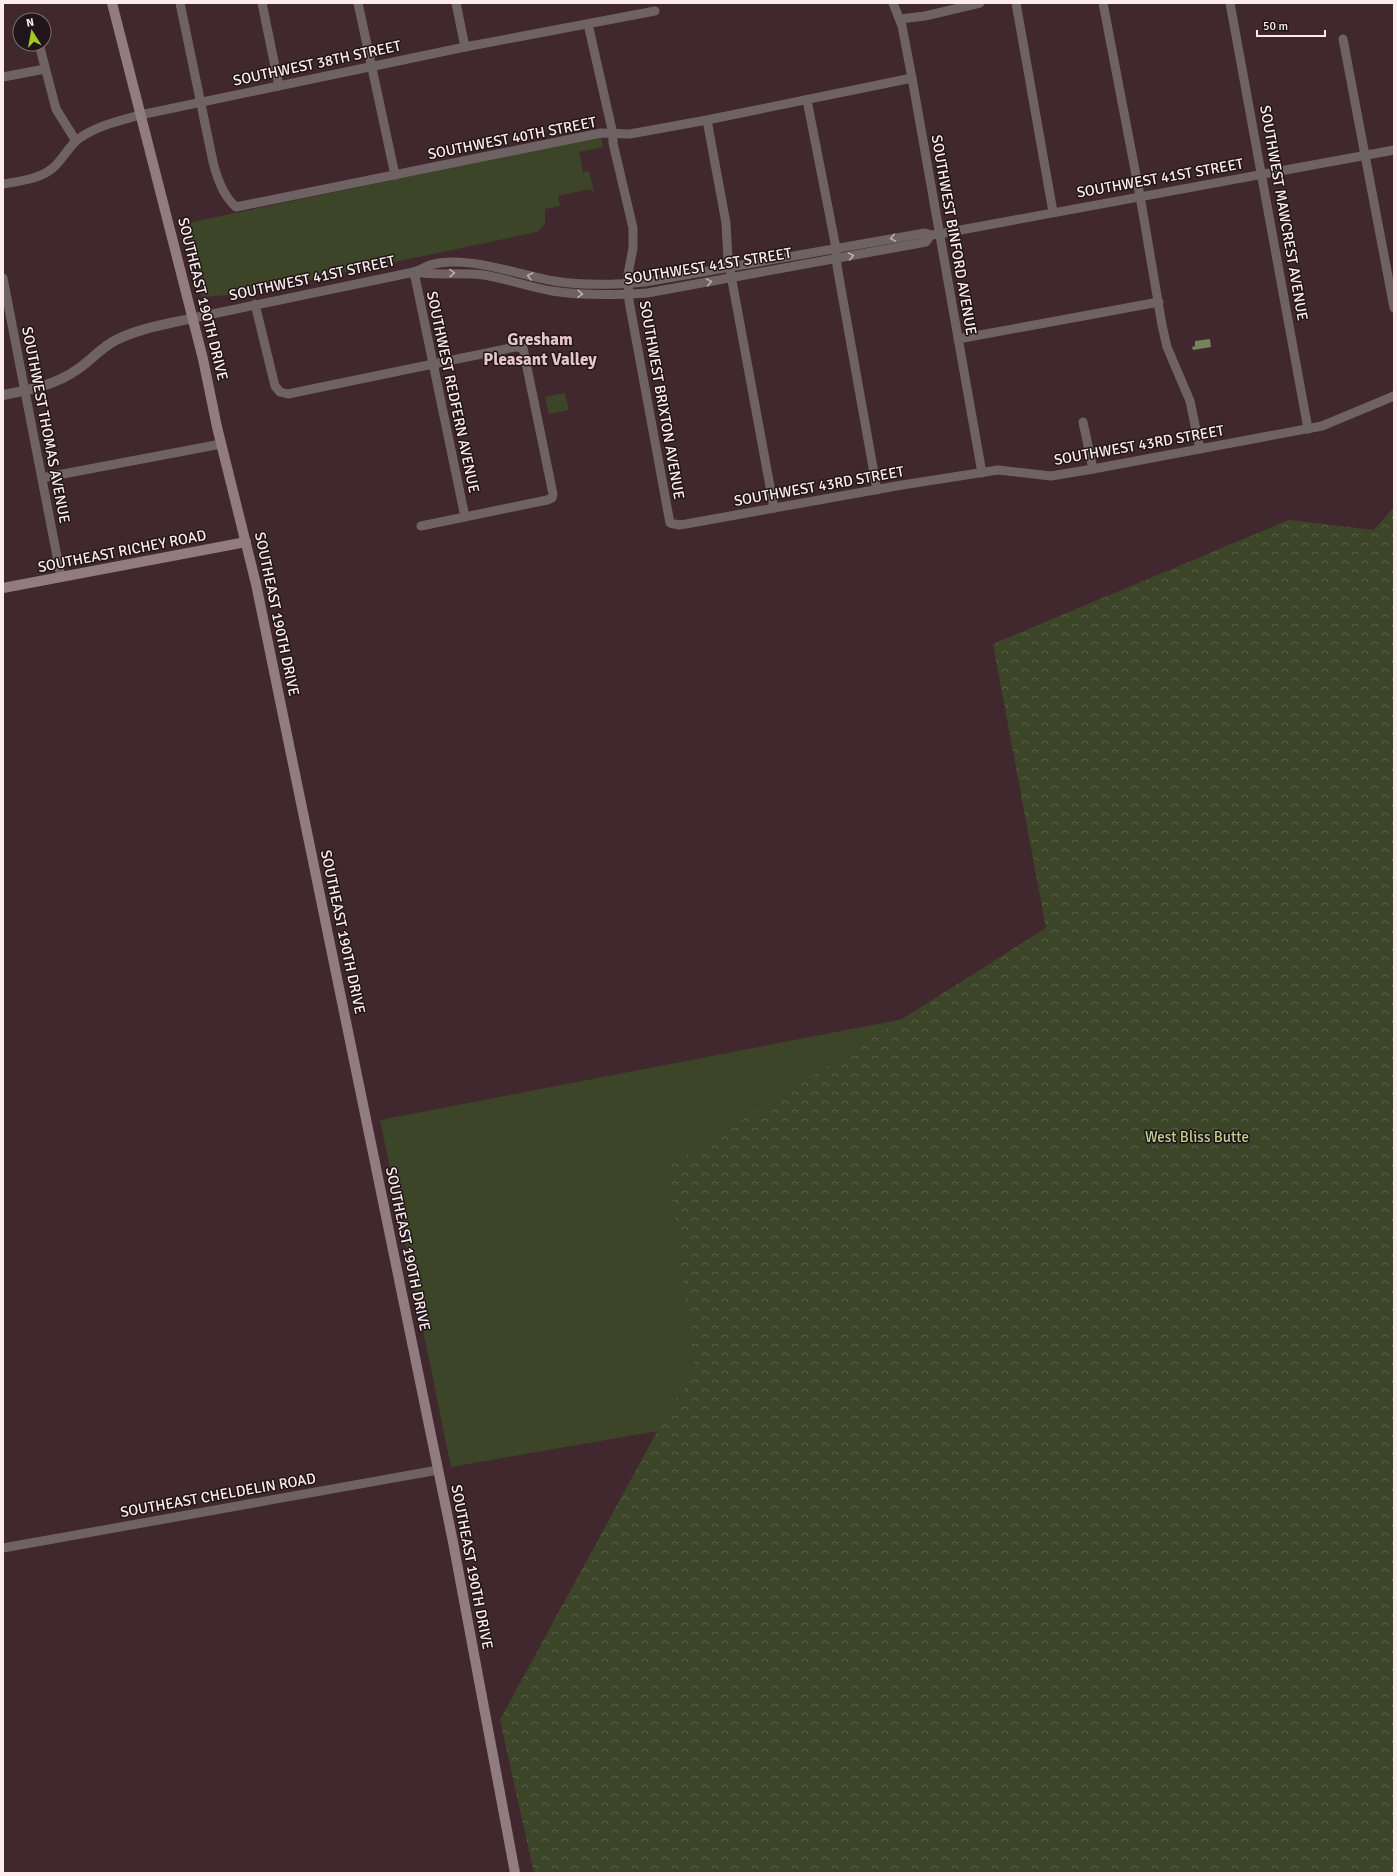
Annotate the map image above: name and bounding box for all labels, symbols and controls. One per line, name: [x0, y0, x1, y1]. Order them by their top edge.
north arrow: [12, 12, 52, 52]
scale bar: [1257, 12, 1325, 38]
text: N: [25, 16, 35, 30]
text: 50 m: [1263, 19, 1288, 34]
street label: SOUTHWEST 38TH STREET: [231, 36, 403, 90]
street label: SOUTHWEST MAWCREST AVENUE: [1256, 104, 1312, 322]
street label: SOUTHWEST 40TH STREET: [426, 113, 598, 163]
street label: SOUTHWEST BINFORD AVENUE: [928, 133, 980, 337]
street label: SOUTHWEST 41ST STREET: [1075, 154, 1245, 202]
street label: SOUTHEAST 190TH DRIVE: [174, 216, 232, 382]
one-way arrow: [890, 234, 896, 242]
street label: SOUTHWEST 41ST STREET: [623, 244, 793, 288]
street label: SOUTHWEST 41ST STREET: [227, 251, 397, 304]
one-way arrow: [848, 252, 854, 260]
one-way arrow: [449, 269, 455, 278]
one-way arrow: [526, 272, 533, 280]
one-way arrow: [706, 278, 712, 286]
street label: SOUTHWEST REDFERN AVENUE: [423, 289, 483, 495]
one-way arrow: [577, 289, 583, 298]
street label: SOUTHWEST BRIXTON AVENUE: [636, 299, 688, 501]
street label: SOUTHWEST THOMAS AVENUE: [18, 325, 74, 525]
district label: Gresham Pleasant Valley: [483, 329, 597, 370]
street label: SOUTHWEST 43RD STREET: [1053, 421, 1226, 469]
street label: SOUTHWEST 43RD STREET: [733, 462, 906, 510]
street label: SOUTHEAST RICHEY ROAD: [36, 526, 208, 576]
street label: SOUTHEAST 190TH DRIVE: [251, 530, 303, 698]
street label: SOUTHEAST 190TH DRIVE: [317, 848, 369, 1016]
park label: West Bliss Butte: [1145, 1128, 1249, 1146]
street label: SOUTHEAST 190TH DRIVE: [382, 1165, 434, 1333]
street label: SOUTHEAST CHELDELIN ROAD: [119, 1469, 317, 1521]
street label: SOUTHEAST 190TH DRIVE: [447, 1483, 497, 1651]

